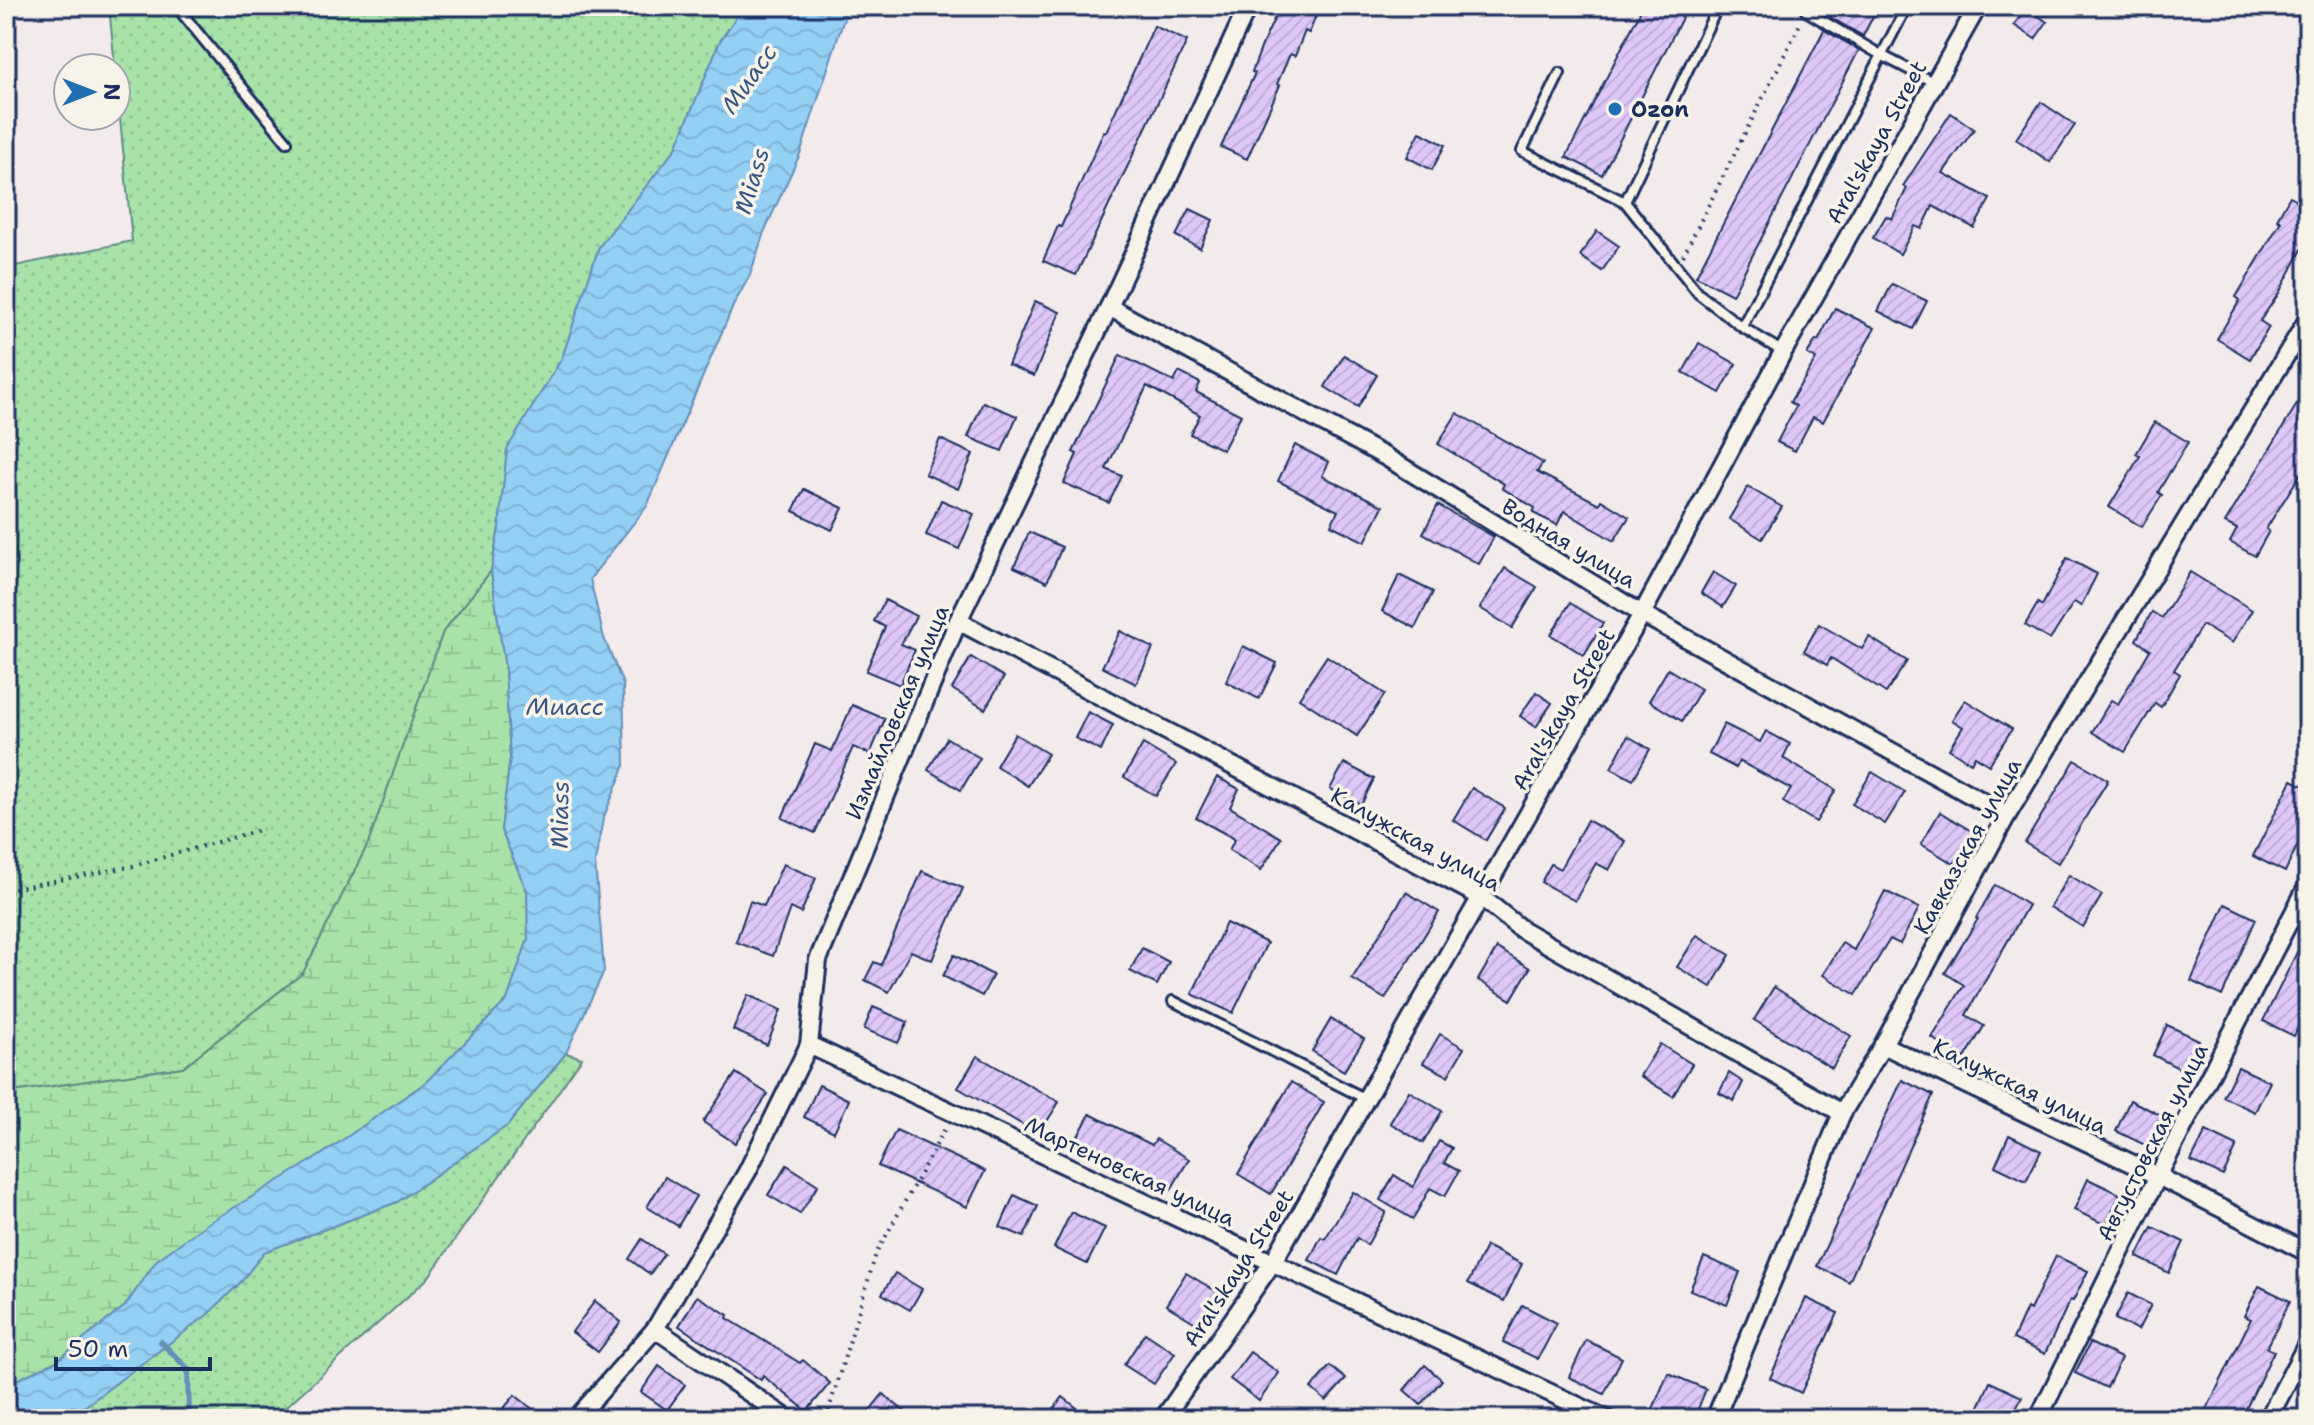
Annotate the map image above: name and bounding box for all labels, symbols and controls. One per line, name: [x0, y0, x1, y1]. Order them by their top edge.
water label: Миасс: [714, 38, 784, 120]
north arrow: [52, 52, 132, 132]
street label: Aral'skaya Street: [1820, 55, 1933, 229]
text: N: [97, 83, 126, 101]
place label: Ozon: [1631, 95, 1689, 124]
marker: Ozon: [1606, 100, 1624, 118]
water label: Miass: [727, 144, 777, 218]
street label: Водная улица: [1496, 492, 1641, 595]
street label: Измайловская улица: [839, 600, 956, 824]
street label: Aral'skaya Street: [1505, 623, 1622, 795]
water label: Миасс: [526, 691, 604, 723]
street label: Кавказская улица: [1907, 753, 2028, 940]
water label: Miass: [543, 781, 577, 849]
street label: Калужская улица: [1326, 781, 1506, 898]
street label: Калужская улица: [1928, 1032, 2112, 1141]
street label: Августовская улица: [2090, 1038, 2215, 1246]
street label: Мартеновская улица: [1020, 1110, 1240, 1233]
street label: Aral'skaya Street: [1177, 1184, 1300, 1353]
scale bar: [56, 1321, 210, 1371]
text: 50 m: [68, 1333, 128, 1365]

